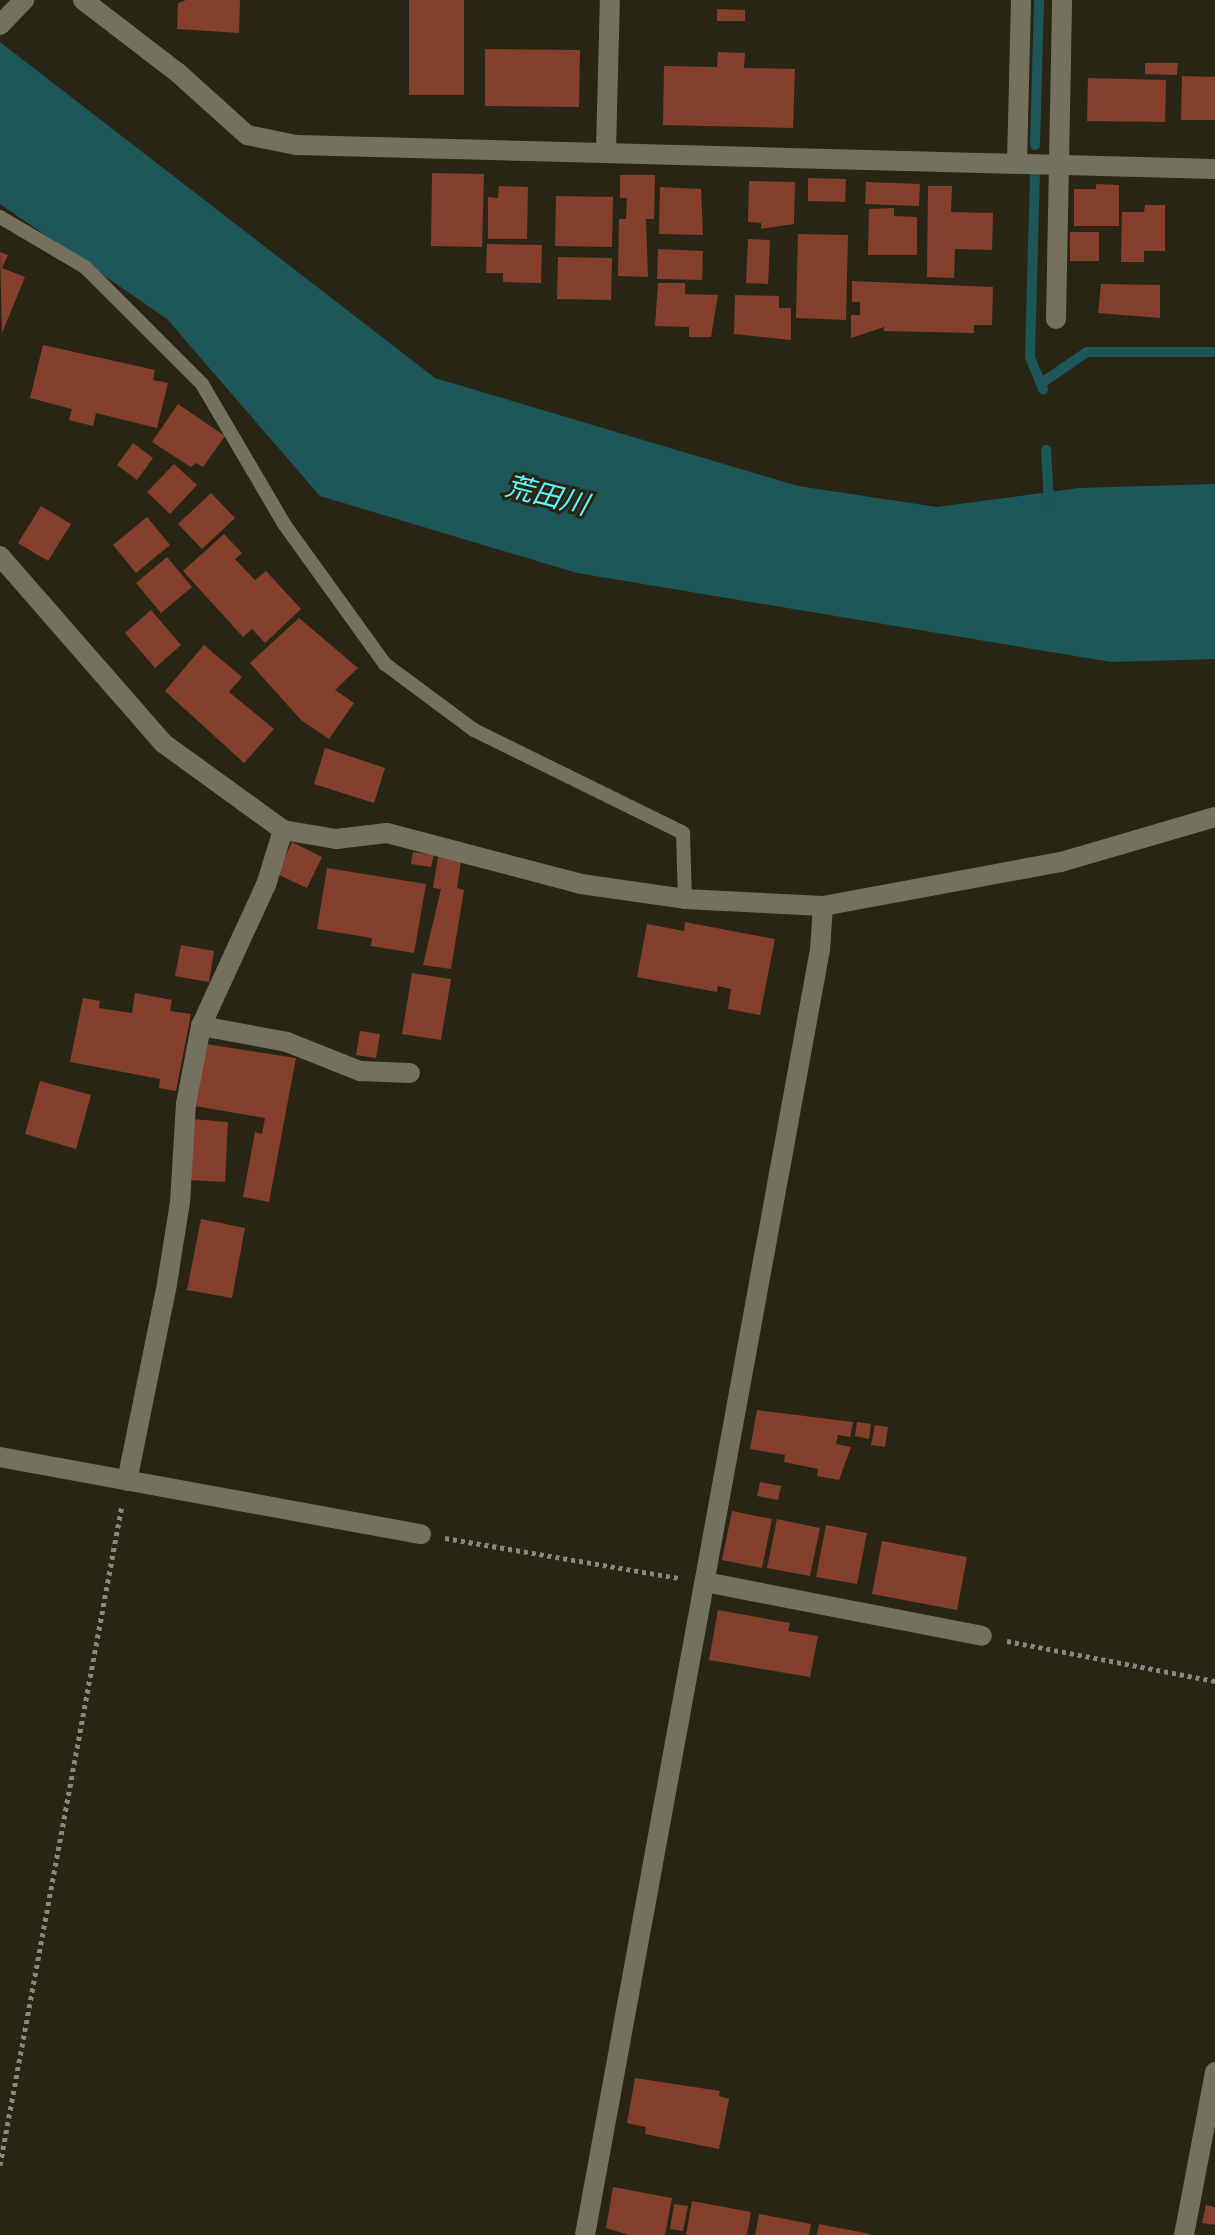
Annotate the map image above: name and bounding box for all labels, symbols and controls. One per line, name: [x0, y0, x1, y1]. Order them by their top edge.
water label: 荒田川: [502, 469, 592, 521]

